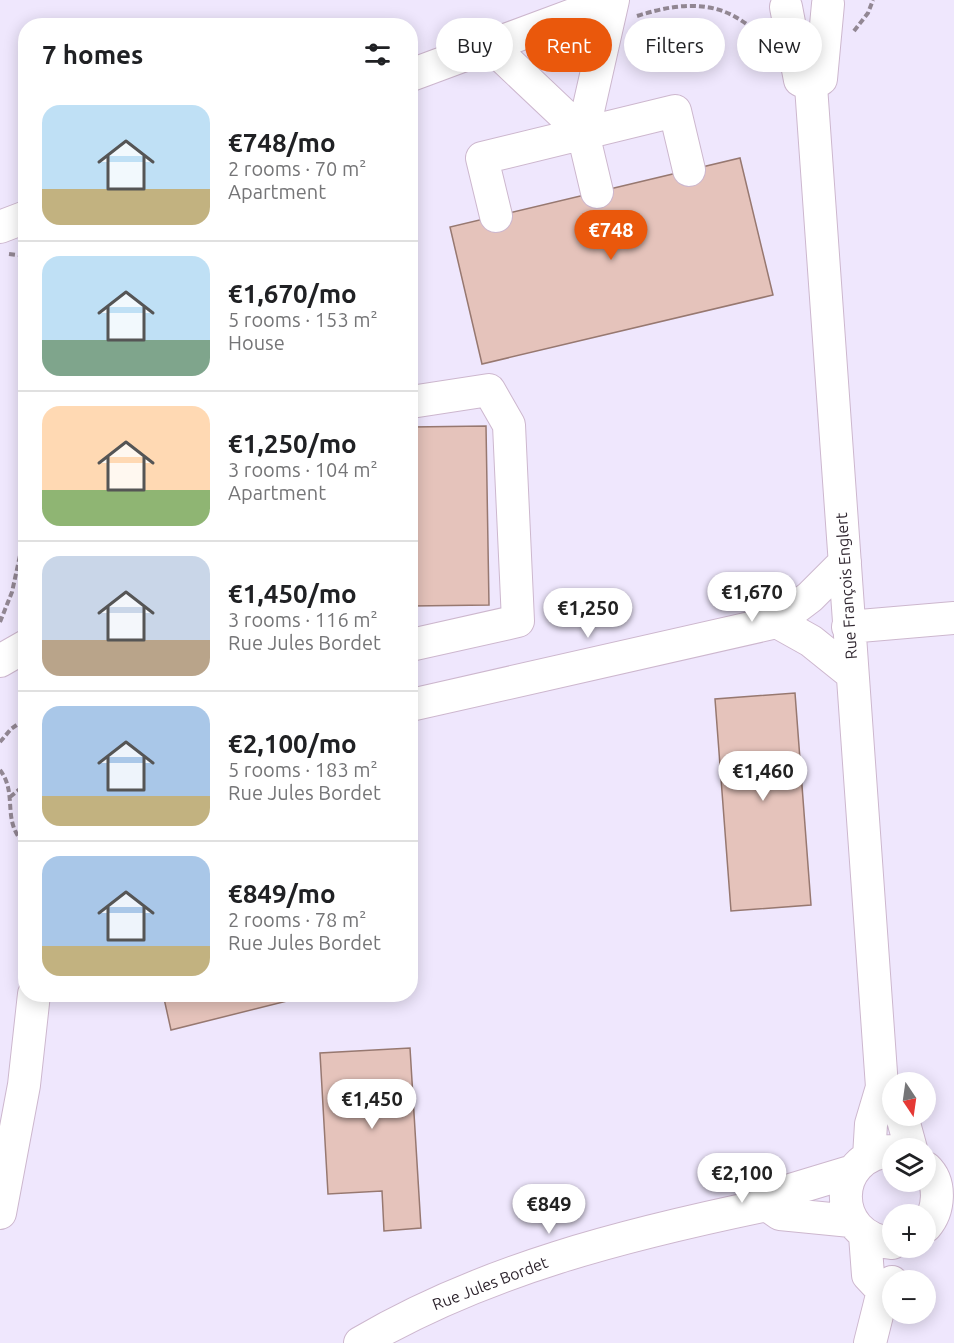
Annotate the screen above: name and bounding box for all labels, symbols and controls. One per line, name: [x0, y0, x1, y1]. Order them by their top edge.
chip: Buy: [436, 18, 513, 72]
chip: Rent: [525, 18, 612, 72]
chip: Filters: [624, 18, 725, 72]
chip: New: [737, 18, 822, 72]
icon: filters: [361, 38, 394, 71]
text: 7 homes: [42, 40, 143, 69]
text: €748/mo: [228, 128, 336, 157]
icon: home: [90, 129, 162, 201]
text: 2 rooms · 70 m²: [228, 157, 366, 180]
text: Apartment: [228, 180, 326, 203]
pin: €748: [575, 210, 647, 261]
text: €748: [588, 218, 634, 241]
text: €1,670/mo: [228, 279, 357, 308]
icon: home: [90, 280, 162, 352]
text: 5 rooms · 153 m²: [228, 308, 378, 331]
text: House: [228, 331, 285, 354]
text: €1,250/mo: [228, 429, 357, 458]
icon: home: [90, 430, 162, 502]
text: 3 rooms · 104 m²: [228, 458, 378, 481]
text: Apartment: [228, 481, 326, 504]
street label: Rue François Englert: [832, 511, 860, 660]
pin: €1,670: [703, 572, 801, 623]
text: €1,450/mo: [228, 579, 357, 608]
icon: home: [90, 580, 162, 652]
text: €1,670: [721, 580, 783, 603]
pin: €1,250: [539, 588, 637, 639]
text: €1,250: [557, 596, 619, 619]
text: 3 rooms · 116 m²: [228, 608, 378, 631]
text: Rue Jules Bordet: [228, 631, 381, 654]
text: €2,100/mo: [228, 729, 357, 758]
icon: home: [90, 730, 162, 802]
pin: €1,460: [714, 751, 812, 802]
text: 5 rooms · 183 m²: [228, 758, 378, 781]
text: €1,460: [732, 759, 794, 782]
text: Rue Jules Bordet: [228, 781, 381, 804]
text: €849/mo: [228, 879, 336, 908]
icon: home: [90, 880, 162, 952]
text: 2 rooms · 78 m²: [228, 908, 366, 931]
text: Rue Jules Bordet: [228, 931, 381, 954]
north arrow: [882, 1072, 936, 1126]
map controls: [882, 1072, 936, 1324]
pin: €1,450: [323, 1079, 421, 1130]
text: €1,450: [341, 1087, 403, 1110]
button: layers: [882, 1138, 936, 1192]
pin: €2,100: [693, 1153, 791, 1204]
text: €2,100: [711, 1161, 773, 1184]
pin: €849: [513, 1184, 585, 1235]
text: €849: [526, 1192, 572, 1215]
button: +: [882, 1204, 936, 1258]
street label: Rue Jules Bordet: [430, 1252, 551, 1313]
button: −: [882, 1270, 936, 1324]

